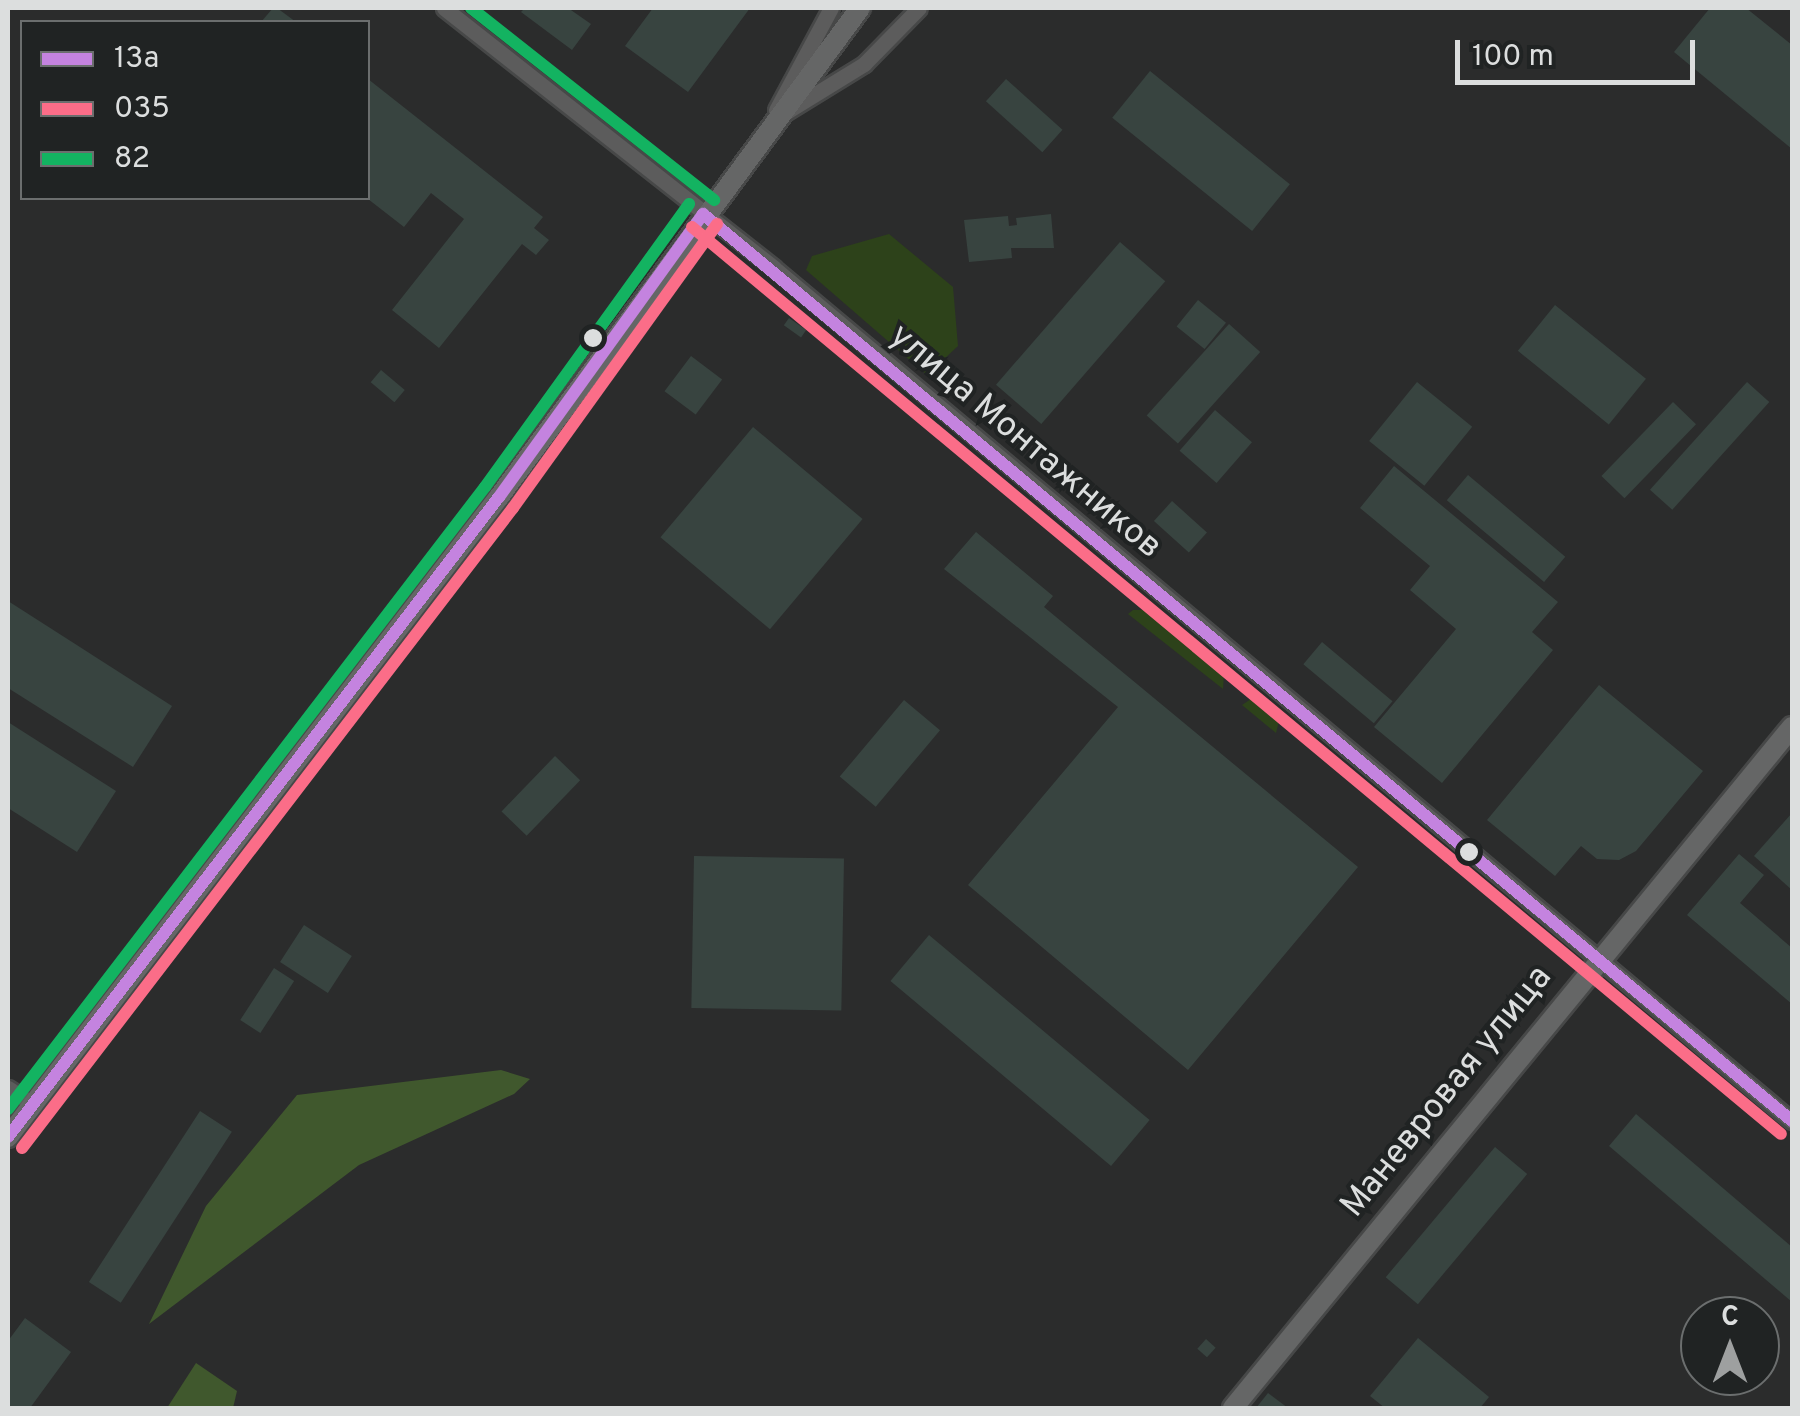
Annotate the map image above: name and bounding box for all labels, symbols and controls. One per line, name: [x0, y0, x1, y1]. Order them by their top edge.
legend: [20, 20, 370, 200]
scale bar: [1460, 20, 1700, 82]
text: 100 m: [1472, 39, 1554, 76]
text: 13а: [114, 41, 159, 78]
text: 035: [114, 91, 170, 128]
text: 82: [114, 141, 150, 178]
street label: улица Монтажников: [880, 316, 1170, 568]
unlabelled marker: [583, 328, 603, 348]
unlabelled marker: [1459, 842, 1479, 862]
street label: Маневровая улица: [1333, 958, 1561, 1226]
north arrow: [1680, 1296, 1780, 1396]
text: С: [1721, 1300, 1739, 1336]

